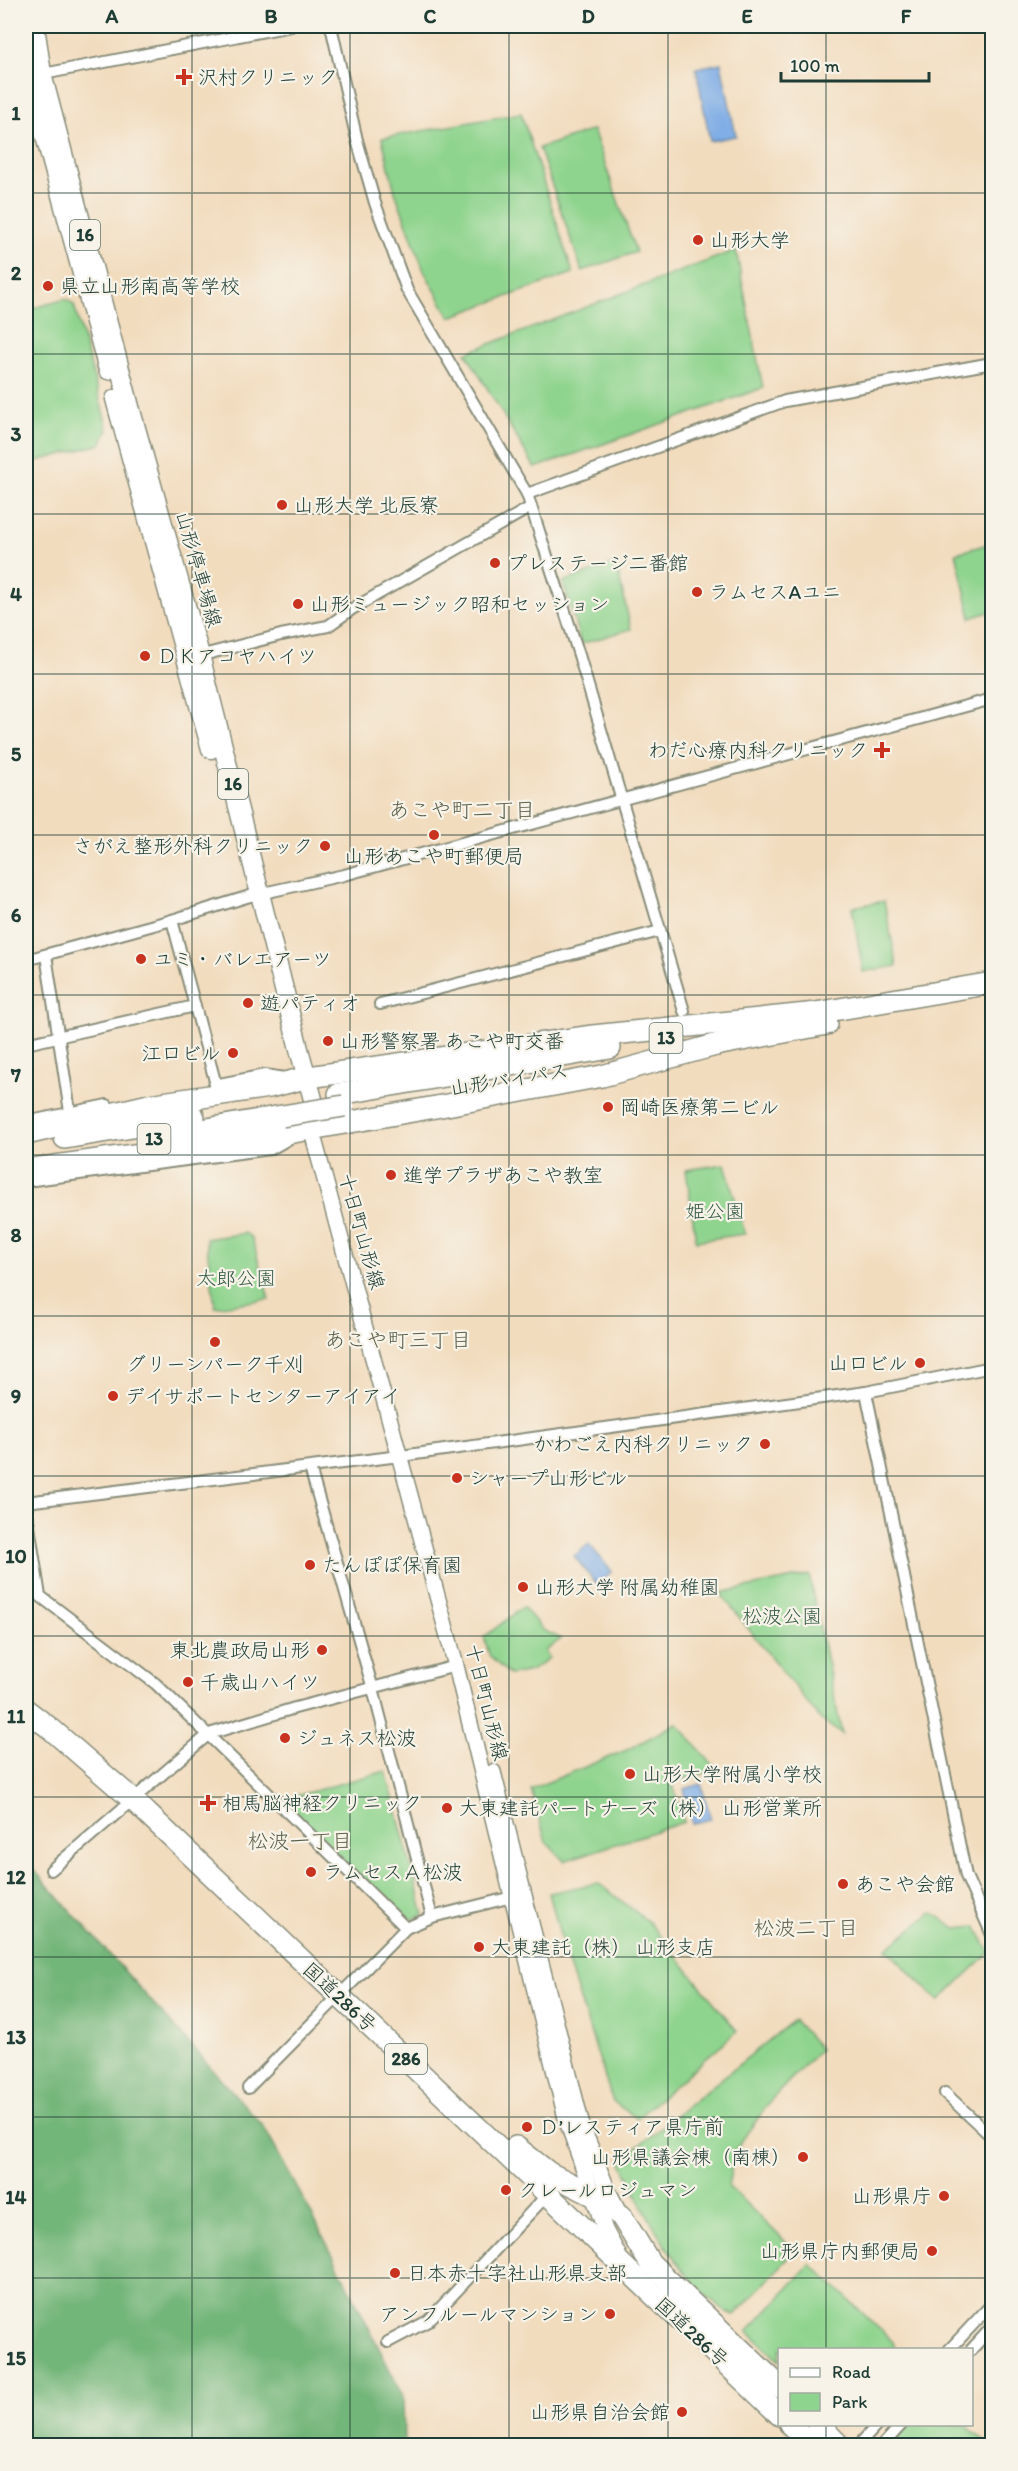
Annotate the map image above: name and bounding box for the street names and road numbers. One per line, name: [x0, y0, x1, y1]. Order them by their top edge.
road number: 16: [70, 220, 100, 250]
street label: 山形停車場線: [171, 508, 227, 630]
road number: 16: [218, 769, 248, 799]
road number: 13: [650, 1023, 682, 1053]
street label: 山形バイパス: [448, 1058, 570, 1100]
road number: 13: [138, 1124, 170, 1154]
street label: 十日町山形線: [334, 1170, 390, 1292]
street label: 十日町山形線: [461, 1641, 513, 1763]
street label: 国道286号: [298, 1957, 382, 2037]
road number: 286: [385, 2044, 427, 2074]
street label: 国道286号: [650, 2292, 734, 2372]

